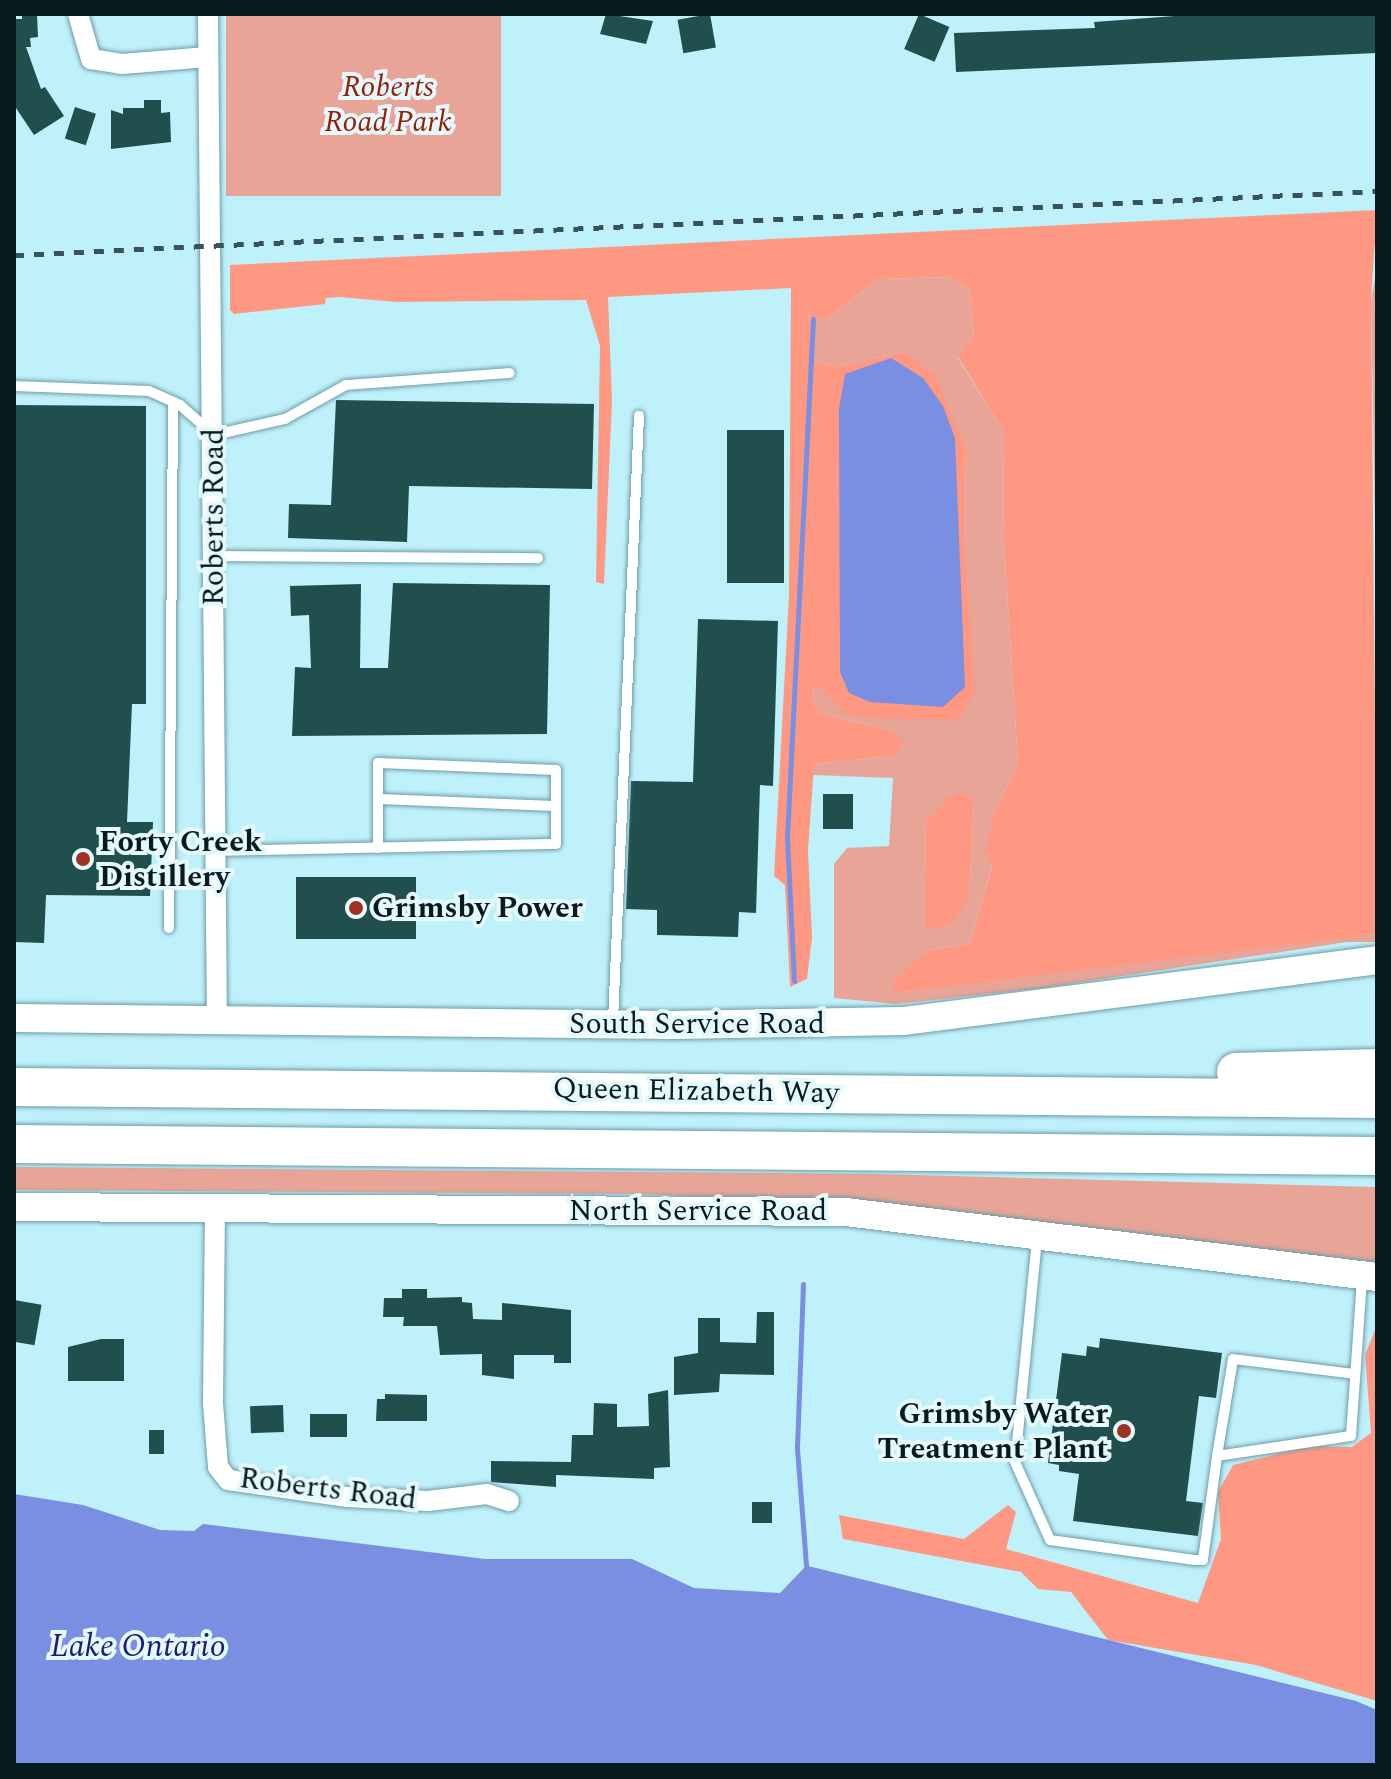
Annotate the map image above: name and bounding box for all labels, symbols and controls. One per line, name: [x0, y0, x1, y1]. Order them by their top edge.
park label: Roberts Road Park: [324, 69, 452, 140]
street label: Roberts Road: [196, 428, 232, 606]
place label: Forty Creek Distillery: [99, 824, 262, 894]
marker: Forty Creek Distillery: [74, 850, 92, 868]
place label: Grimsby Power: [372, 890, 583, 926]
marker: Grimsby Power: [347, 899, 365, 917]
street label: South Service Road: [569, 1006, 825, 1042]
street label: Queen Elizabeth Way: [552, 1071, 840, 1111]
street label: North Service Road: [569, 1193, 827, 1229]
place label: Grimsby Water Treatment Plant: [877, 1396, 1108, 1466]
marker: Grimsby Water Treatment Plant: [1115, 1422, 1133, 1440]
street label: Roberts Road: [237, 1460, 419, 1518]
water label: Lake Ontario: [50, 1628, 226, 1666]

